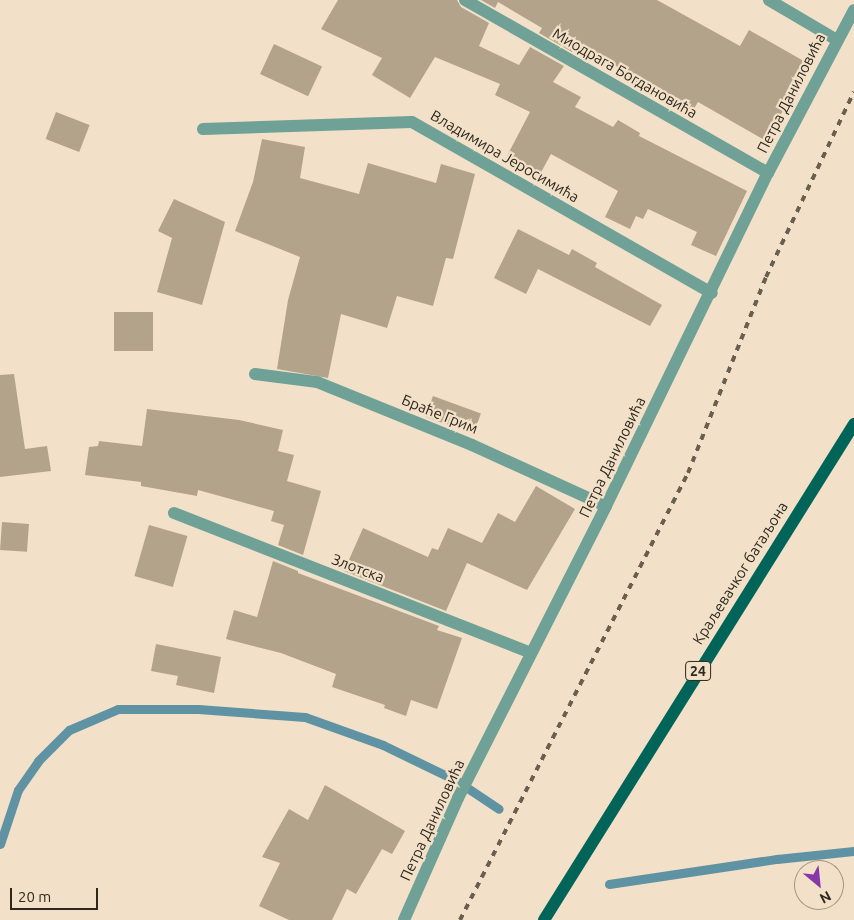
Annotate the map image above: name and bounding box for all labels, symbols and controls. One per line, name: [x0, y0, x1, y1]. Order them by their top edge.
street label: Миодрага Богдановића: [549, 24, 701, 122]
street label: Петра Даниловића: [753, 30, 829, 156]
street label: Владимира Јеросимића: [428, 106, 582, 206]
street label: Браће Грим: [399, 391, 481, 437]
street label: Петра Даниловића: [575, 394, 649, 520]
street label: Краљевачког батаљона: [689, 498, 791, 648]
street label: Злотска: [329, 550, 387, 586]
road number: 24: [684, 659, 712, 682]
street label: Петра Даниловића: [396, 756, 468, 884]
north arrow: [794, 860, 844, 910]
scale bar: [12, 878, 100, 910]
text: 20 m: [18, 888, 51, 905]
text: N: [817, 888, 834, 907]

